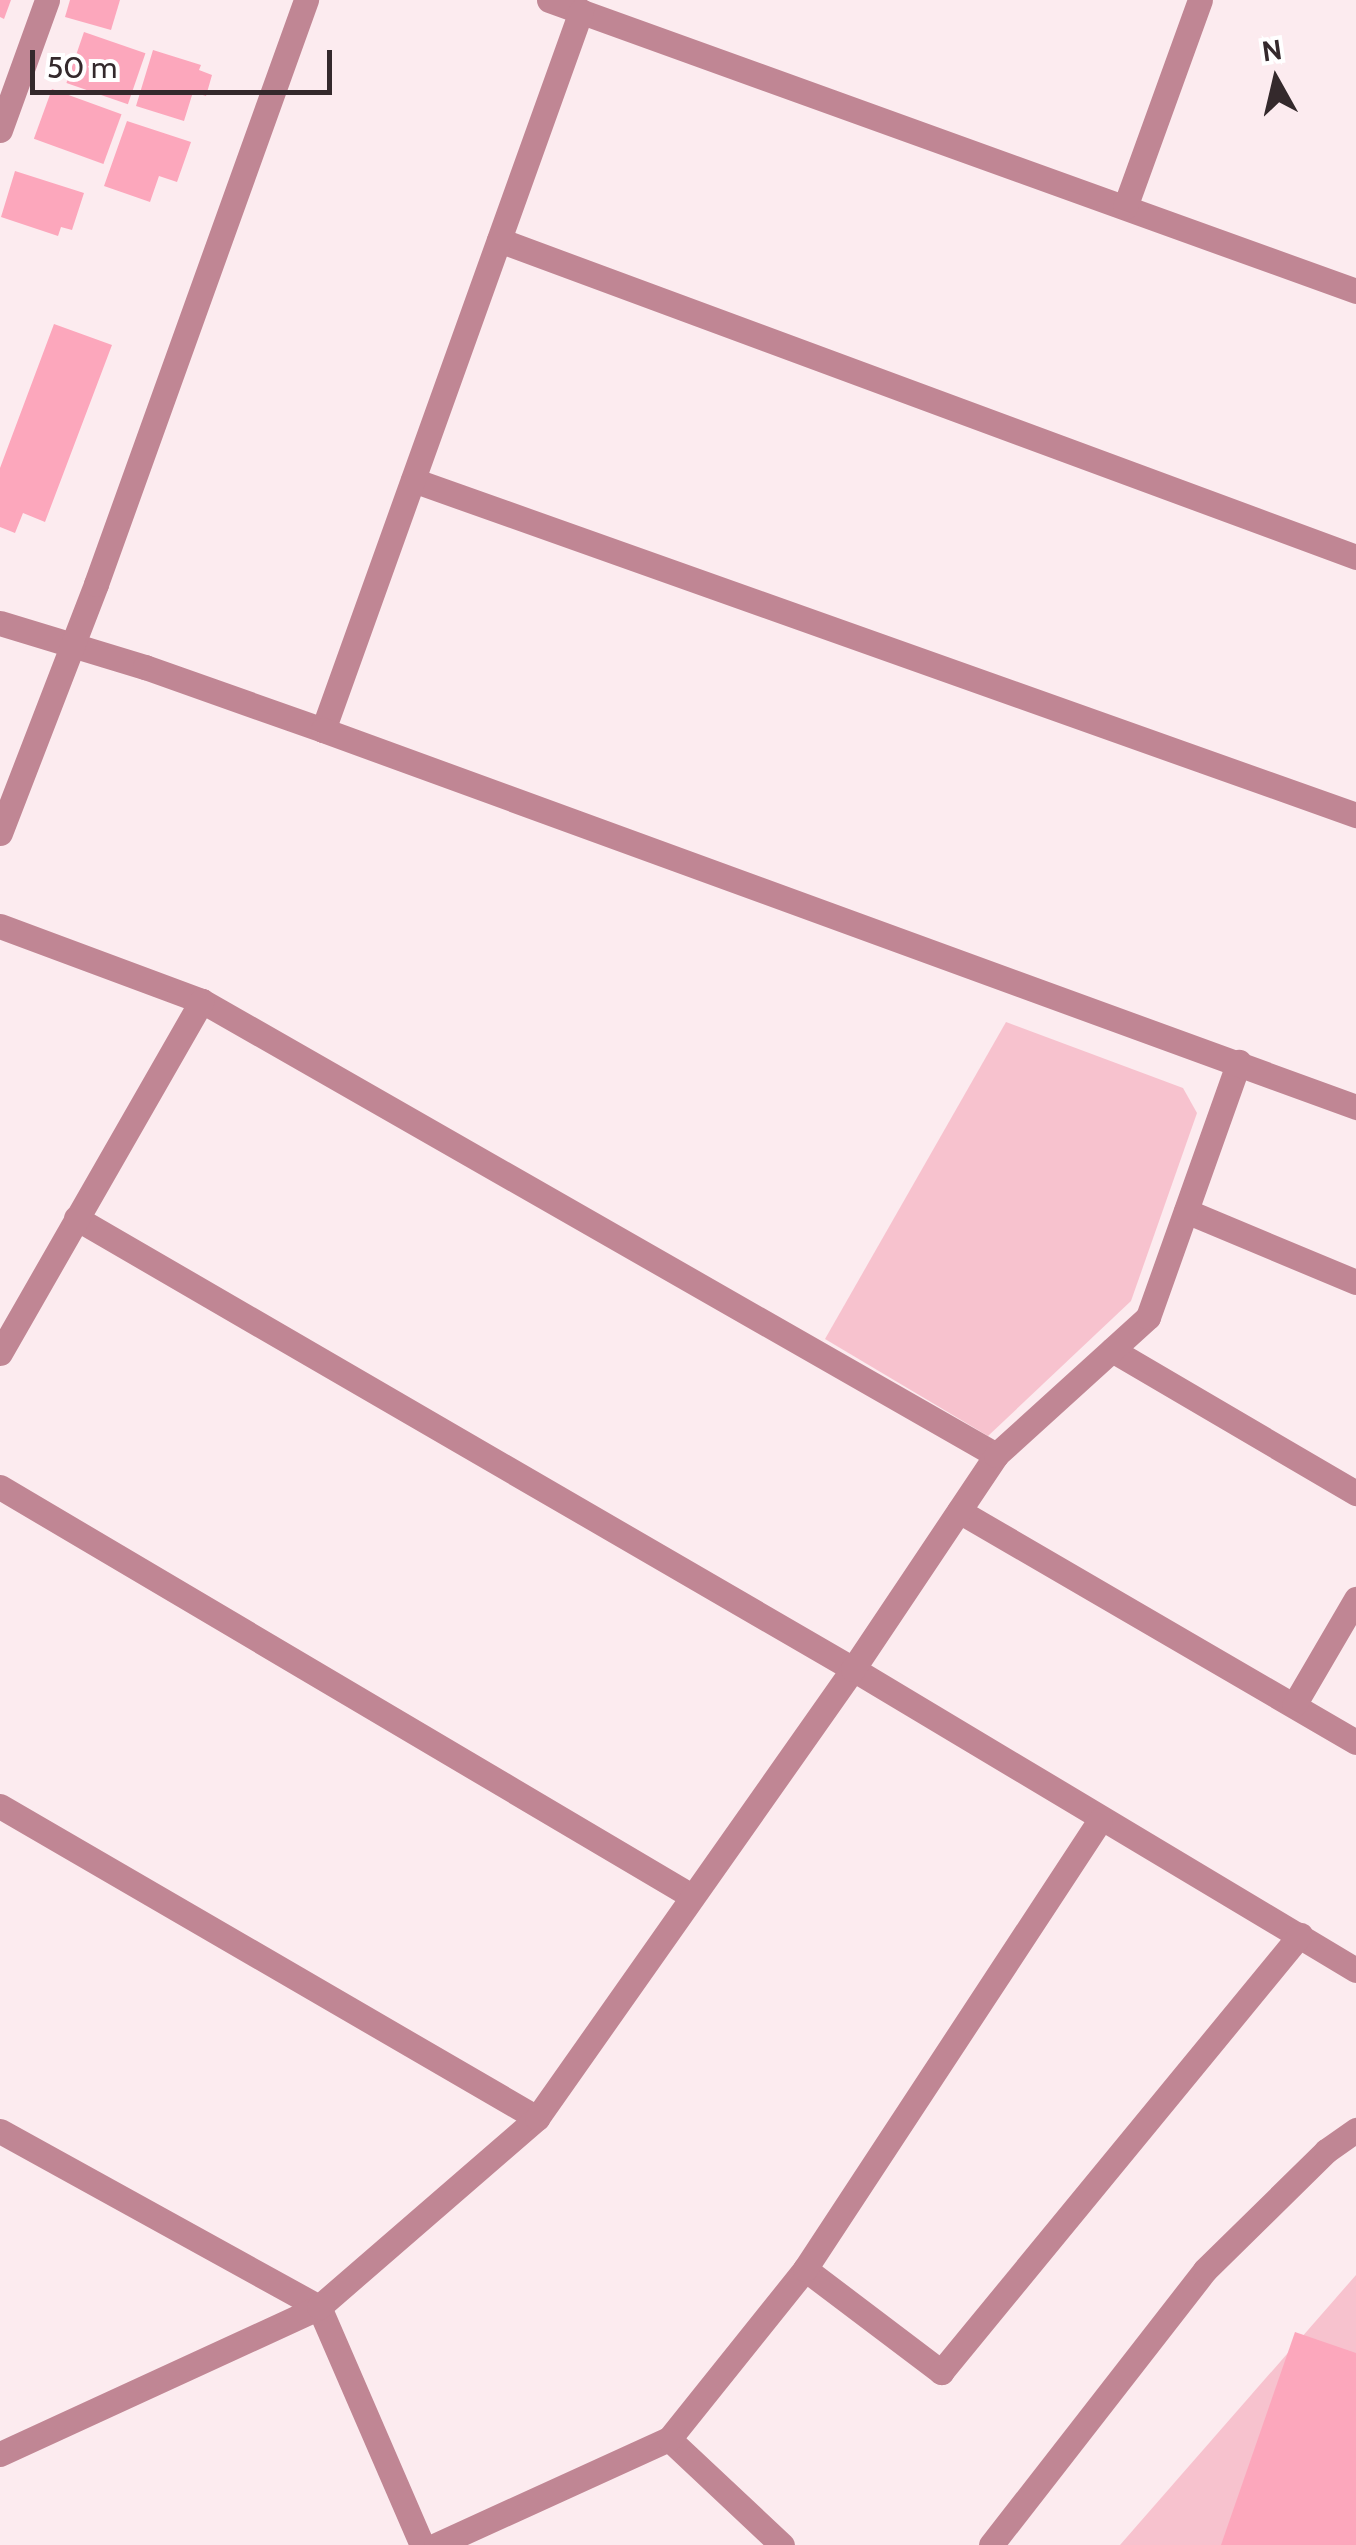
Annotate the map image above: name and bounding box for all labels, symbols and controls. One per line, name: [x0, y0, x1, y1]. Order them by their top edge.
scale bar: [35, 30, 338, 92]
north arrow: [1226, 30, 1326, 130]
text: N: [1260, 32, 1284, 69]
text: 50 m: [47, 49, 117, 86]

